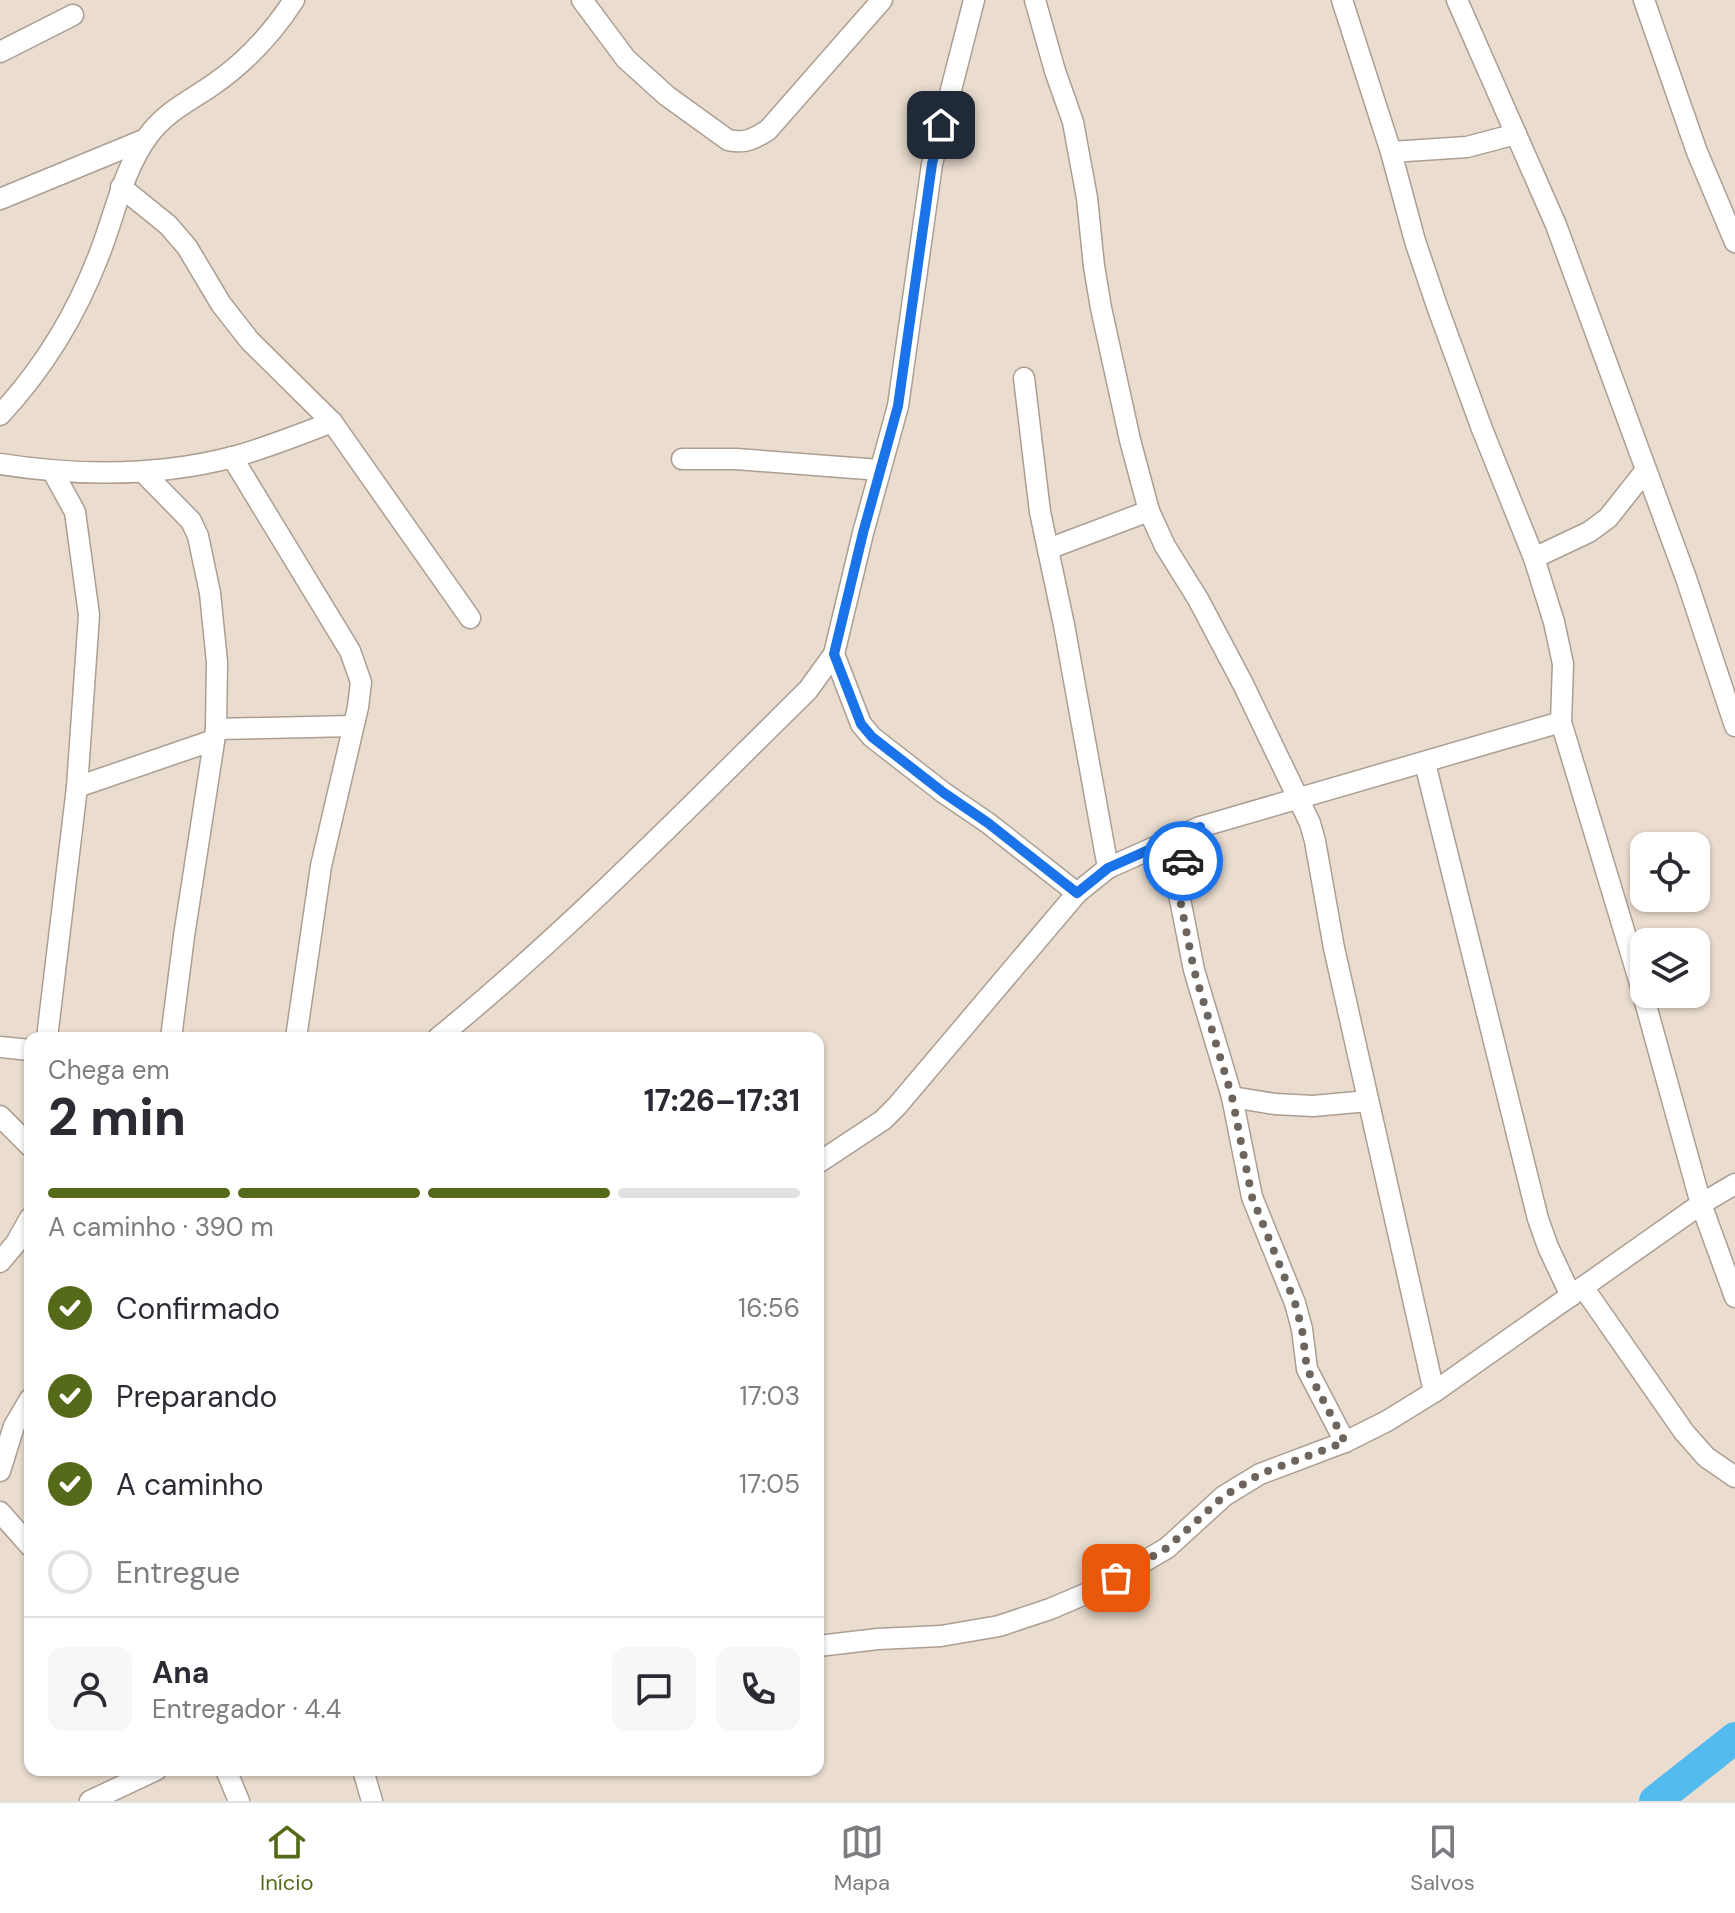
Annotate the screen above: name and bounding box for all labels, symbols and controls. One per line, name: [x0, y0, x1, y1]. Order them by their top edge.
pin: [907, 91, 975, 159]
icon: home: [919, 103, 963, 147]
courier: [1143, 821, 1223, 901]
map controls: [1630, 832, 1710, 1008]
button: locate: [1630, 832, 1710, 912]
icon: car: [1161, 839, 1205, 883]
button: layers: [1630, 928, 1710, 1008]
text: Chega em: [48, 1053, 170, 1087]
text: 17:26–17:31: [644, 1081, 800, 1120]
text: 2 min: [48, 1083, 186, 1151]
text: A caminho · 390 m: [48, 1210, 274, 1244]
icon: check: [48, 1286, 92, 1330]
text: Confirmado: [116, 1289, 280, 1328]
text: 16:56: [738, 1291, 800, 1325]
icon: check: [48, 1374, 92, 1418]
text: Preparando: [116, 1377, 277, 1416]
text: 17:03: [740, 1379, 800, 1413]
icon: check: [48, 1462, 92, 1506]
text: A caminho: [116, 1465, 264, 1504]
text: 17:05: [739, 1467, 800, 1501]
pin: [1082, 1544, 1150, 1612]
text: Entregue: [116, 1553, 240, 1592]
icon: bag: [1094, 1556, 1138, 1600]
button: person: [48, 1647, 132, 1731]
button: chat: [612, 1647, 696, 1731]
button: phone: [716, 1647, 800, 1731]
text: Ana: [152, 1653, 209, 1692]
text: Entregador · 4.4: [152, 1692, 341, 1726]
tab: Início: [260, 1820, 314, 1897]
tab: Mapa: [834, 1820, 890, 1897]
tab: Salvos: [1410, 1820, 1475, 1897]

